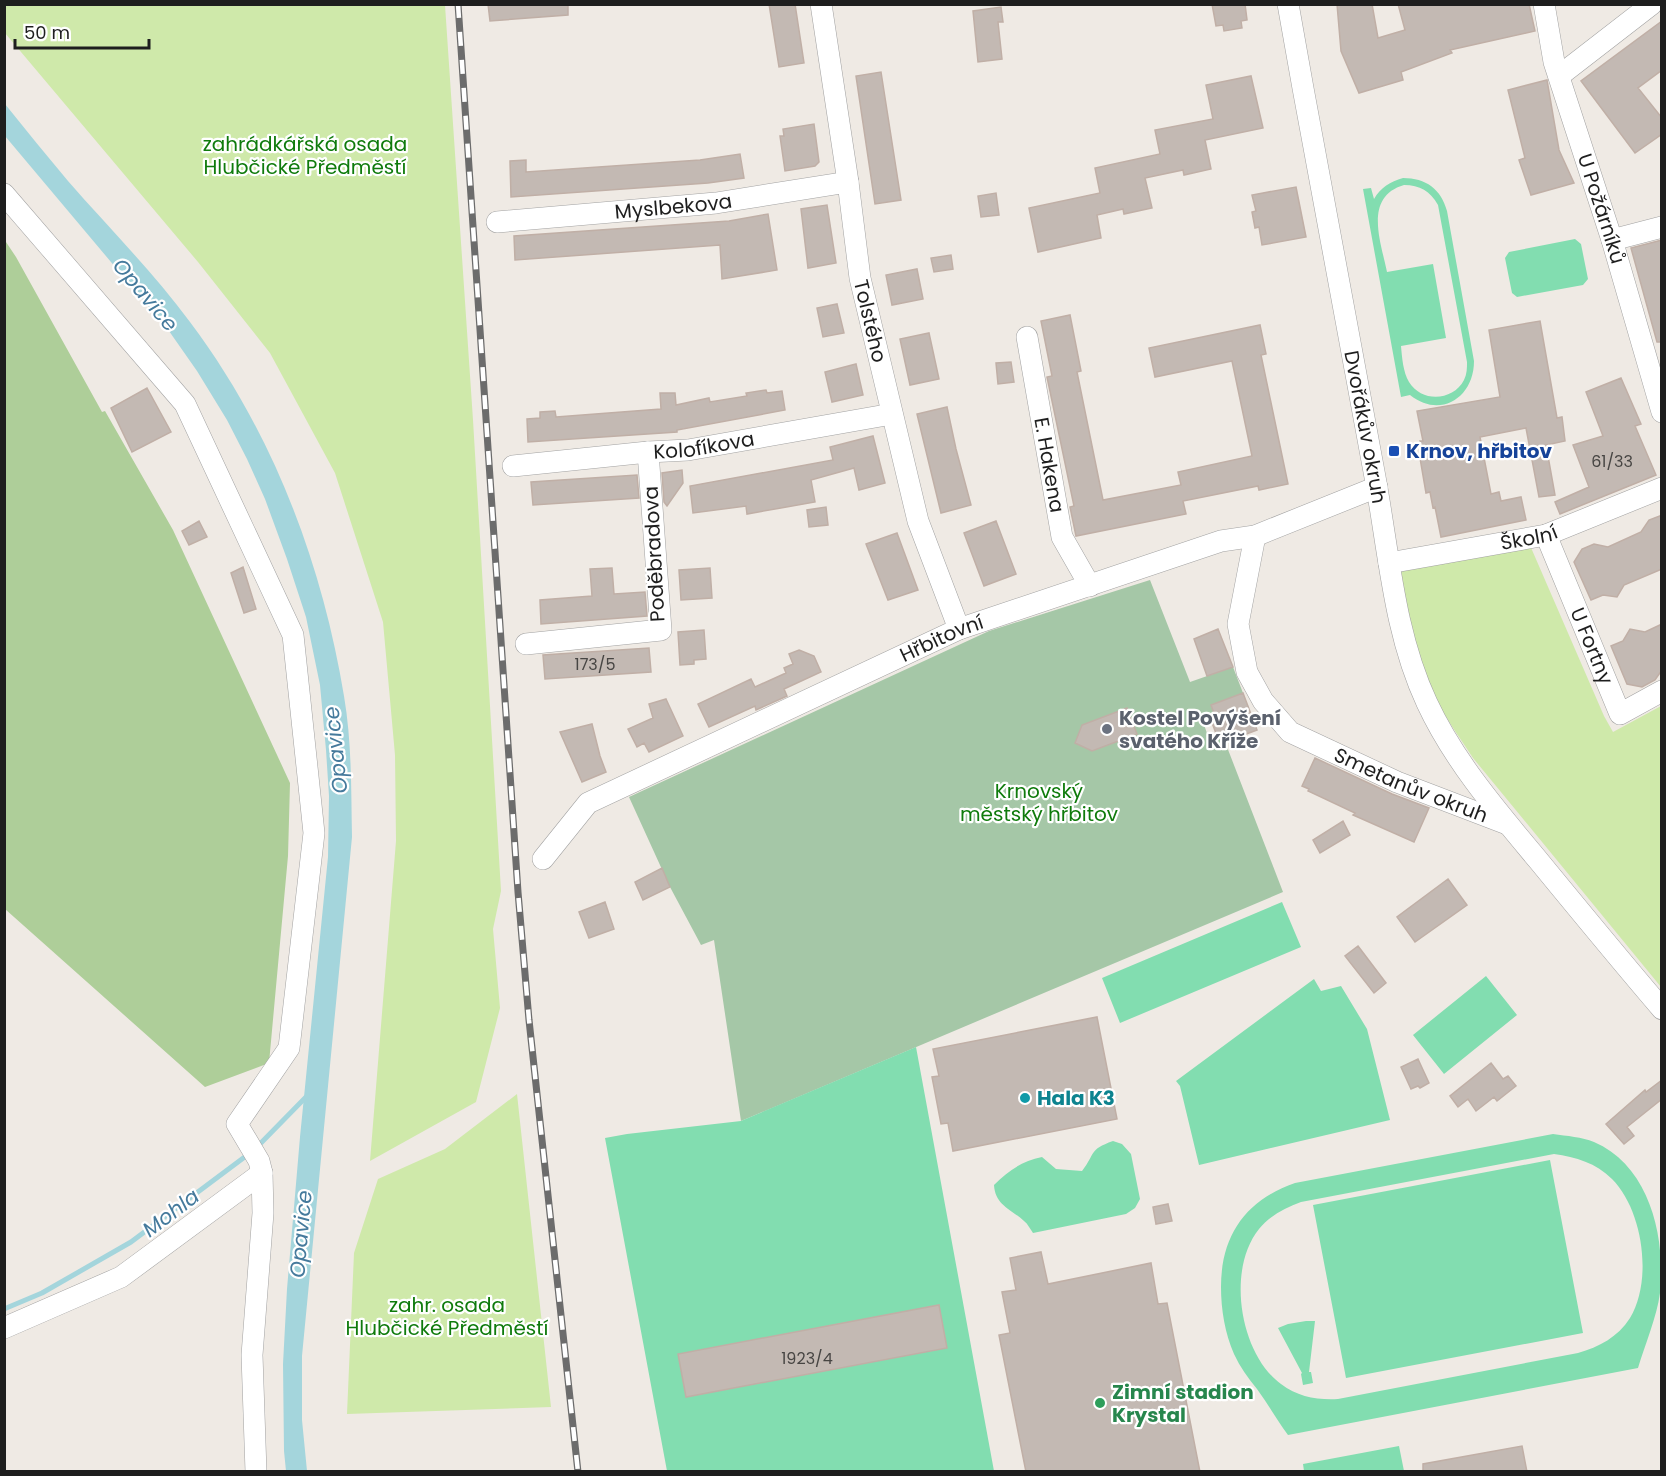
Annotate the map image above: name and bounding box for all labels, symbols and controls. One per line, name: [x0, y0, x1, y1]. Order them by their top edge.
scale bar: [15, 12, 148, 50]
text: 50 m: [24, 20, 70, 45]
park label: zahrádkářská osada Hlubčické Předměstí: [203, 130, 407, 181]
street label: U Požárníků: [1571, 150, 1632, 267]
street label: Myslbekova: [613, 187, 734, 226]
water label: Opavice: [106, 252, 185, 338]
street label: Tolstého: [847, 277, 894, 365]
street label: Dvořákův okruh: [1337, 348, 1393, 505]
street label: E. Hakena: [1027, 415, 1071, 515]
street label: Kolofíkova: [653, 425, 757, 466]
place label: Krnov, hřbitov: [1406, 437, 1553, 465]
marker: Krnov, hřbitov: [1387, 444, 1401, 458]
house number: 61/33: [1591, 450, 1633, 473]
street label: Poděbradova: [636, 485, 672, 623]
street label: Školní: [1498, 518, 1562, 557]
street label: U Fortny: [1564, 603, 1620, 688]
street label: Hřbitovní: [895, 608, 987, 669]
house number: 173/5: [575, 653, 615, 676]
place label: Kostel Povýšení svatého Kříže: [1119, 704, 1281, 755]
water label: Opavice: [317, 705, 355, 795]
marker: Kostel Povýšení svatého Kříže: [1100, 722, 1114, 736]
street label: Smetanův okruh: [1330, 741, 1492, 829]
park label: Krnovský městský hřbitov: [960, 777, 1118, 828]
place label: Hala K3: [1037, 1084, 1115, 1112]
marker: Hala K3: [1018, 1091, 1032, 1105]
water label: Mohla: [136, 1182, 205, 1244]
water label: Opavice: [282, 1189, 319, 1279]
park label: zahr. osada Hlubčické Předměstí: [346, 1291, 549, 1342]
house number: 1923/4: [781, 1347, 833, 1370]
place label: Zimní stadion Krystal: [1112, 1378, 1254, 1429]
marker: Zimní stadion Krystal: [1093, 1396, 1107, 1410]

